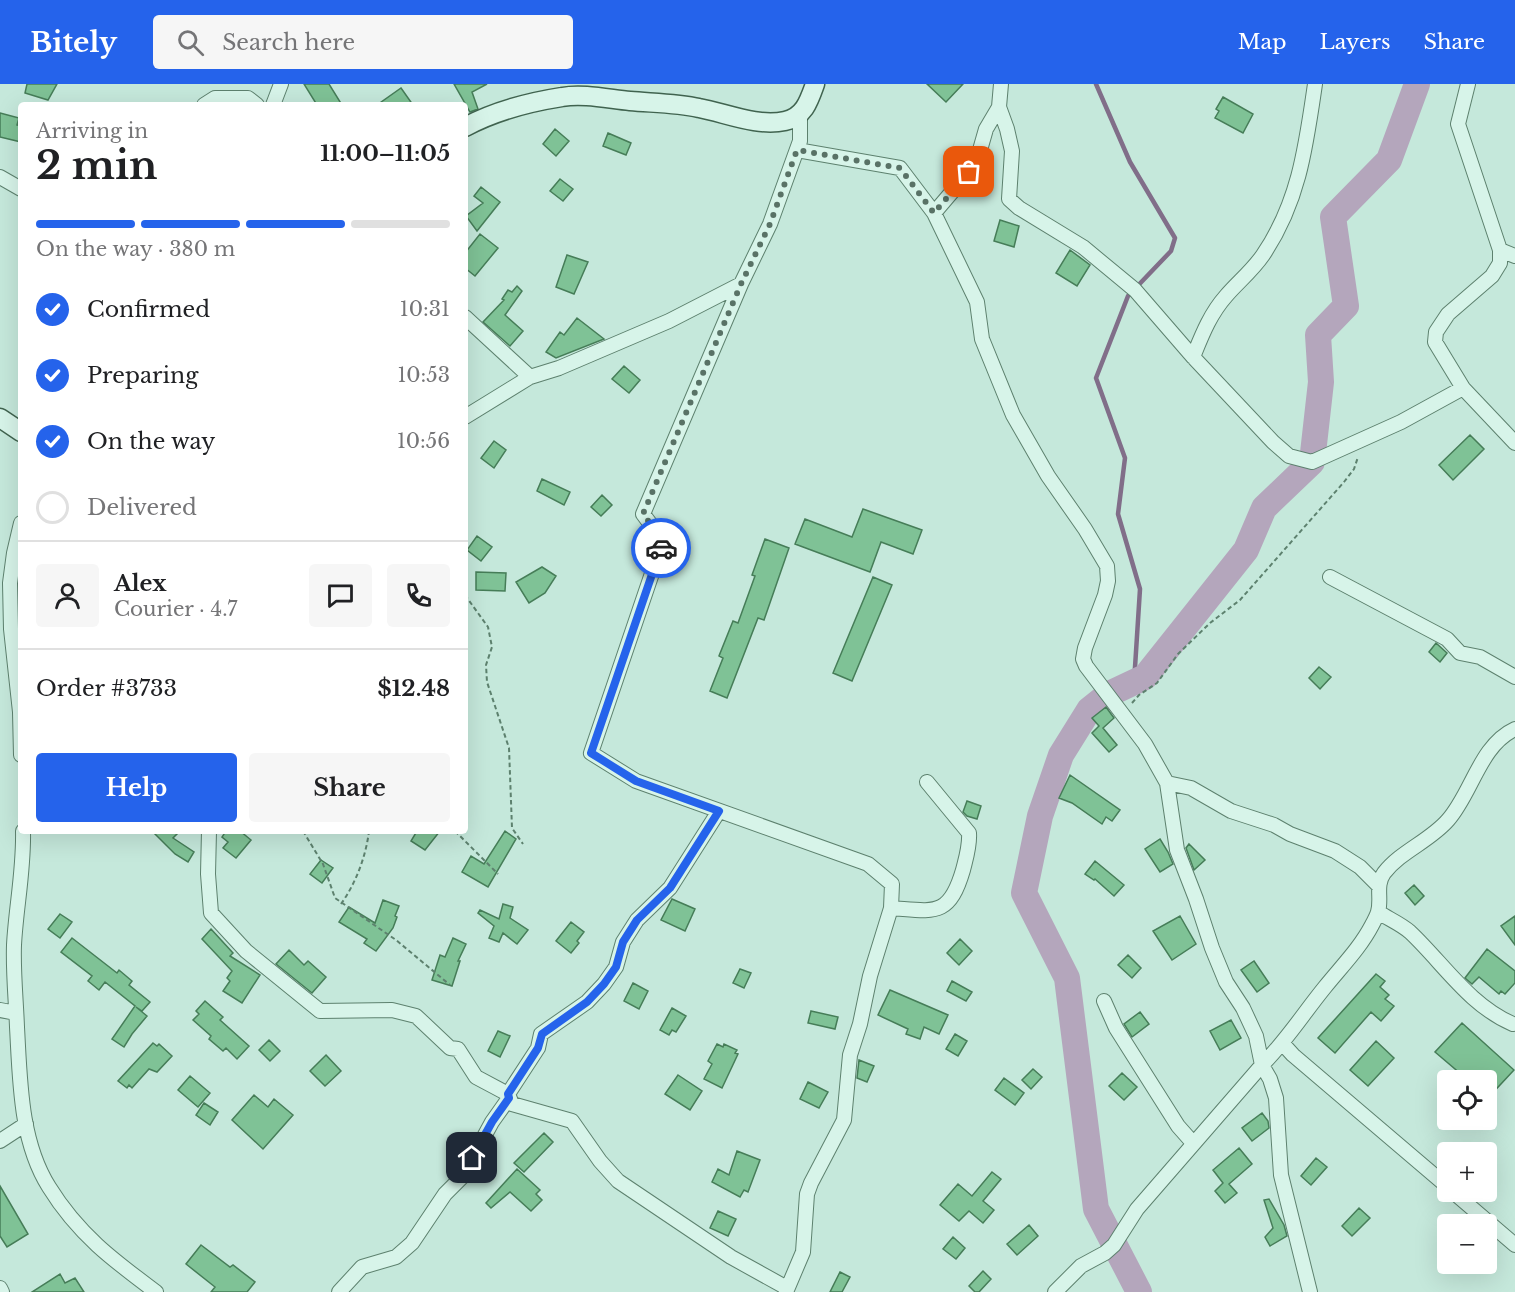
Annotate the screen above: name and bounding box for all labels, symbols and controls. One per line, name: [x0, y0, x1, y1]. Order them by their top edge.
search box: [153, 15, 573, 69]
text: Bitely: [30, 25, 117, 60]
icon: search: [174, 26, 207, 59]
text: Search here: [222, 29, 355, 56]
text: Map: [1238, 29, 1287, 55]
text: Layers: [1320, 29, 1391, 55]
text: Share: [1424, 29, 1485, 55]
text: Arriving in: [36, 119, 148, 143]
text: 11:00–11:05: [320, 140, 450, 167]
text: 2 min: [36, 141, 157, 190]
pin: [943, 146, 994, 197]
icon: bag: [952, 155, 985, 188]
text: On the way · 380 m: [36, 237, 235, 261]
icon: check: [36, 293, 69, 326]
text: Confirmed: [87, 296, 210, 323]
text: 10:31: [400, 297, 450, 321]
icon: check: [36, 359, 69, 392]
text: Preparing: [87, 362, 198, 389]
text: 10:53: [397, 363, 450, 387]
icon: check: [36, 425, 69, 458]
text: On the way: [87, 428, 215, 455]
text: 10:56: [397, 429, 450, 453]
text: Delivered: [87, 494, 197, 521]
courier: [631, 518, 691, 578]
icon: car: [645, 532, 678, 565]
button: person: [36, 564, 99, 627]
button: chat: [309, 564, 372, 627]
button: phone: [387, 564, 450, 627]
text: Alex: [114, 570, 167, 597]
text: Courier · 4.7: [114, 597, 237, 621]
text: Order #3733: [36, 675, 177, 702]
text: $12.48: [378, 675, 450, 702]
button: Help: [36, 753, 237, 822]
button: Share: [249, 753, 450, 822]
map controls: [1437, 1070, 1497, 1274]
button: locate: [1437, 1070, 1497, 1130]
pin: [446, 1132, 497, 1183]
icon: home: [455, 1141, 488, 1174]
button: +: [1437, 1142, 1497, 1202]
button: −: [1437, 1214, 1497, 1274]

